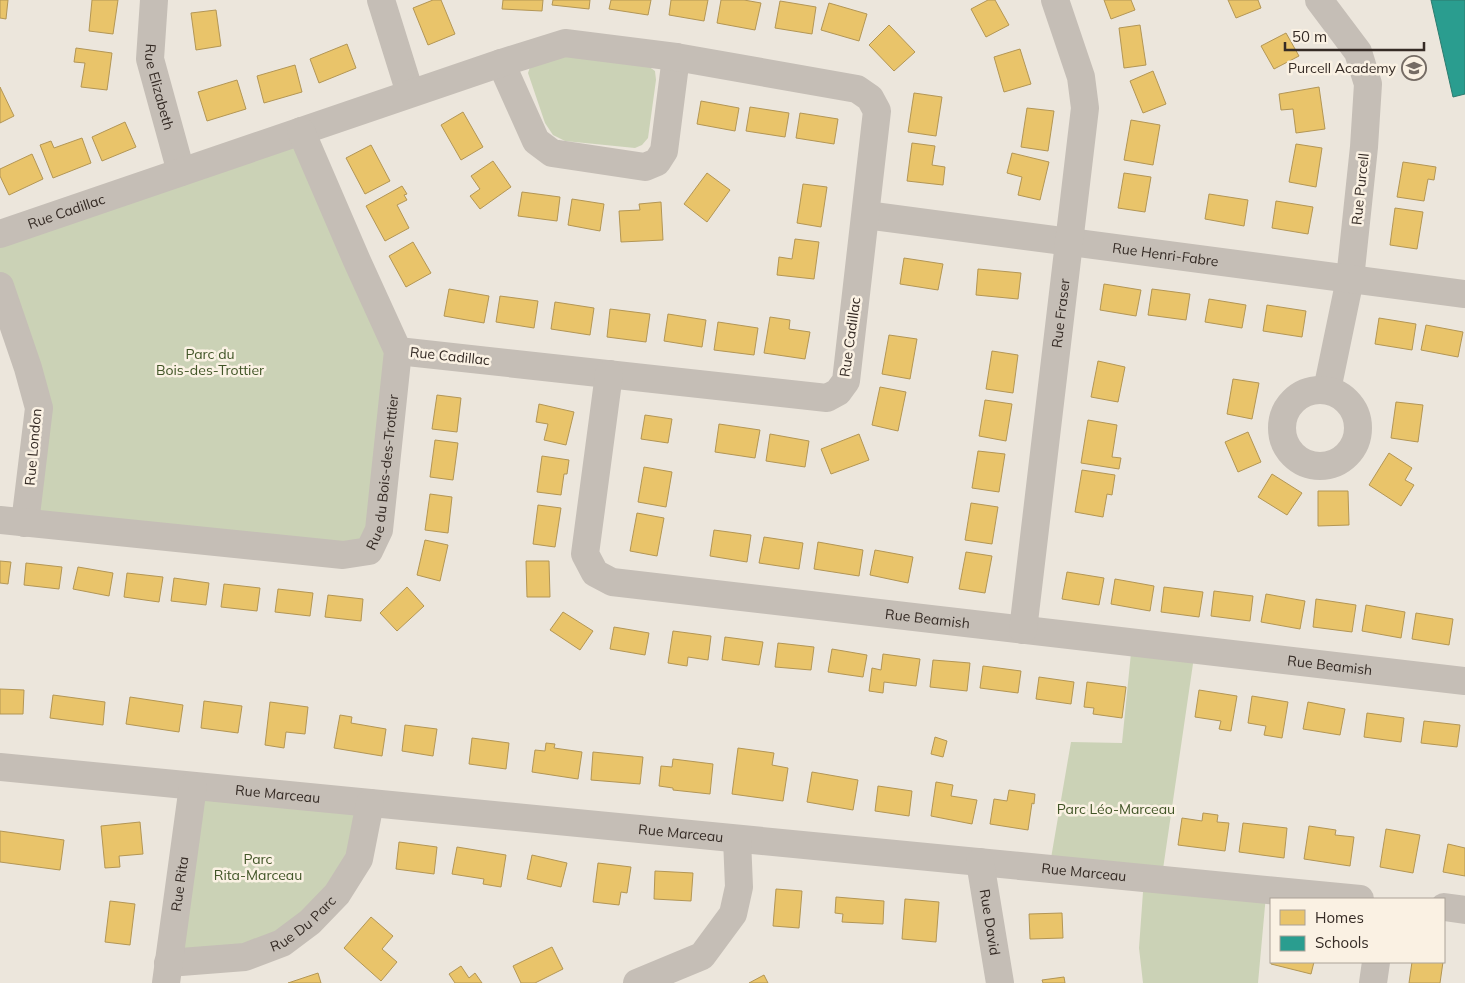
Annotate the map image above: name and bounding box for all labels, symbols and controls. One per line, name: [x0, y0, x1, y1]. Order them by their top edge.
scale bar: [1285, 20, 1424, 52]
text: 50 m: [1292, 27, 1327, 46]
street label: Rue Elizabeth: [141, 43, 178, 132]
school or university icon: Purcell Academy: [1401, 55, 1427, 81]
place label: Purcell Academy: [1288, 59, 1397, 77]
street label: Rue Purcell: [1347, 152, 1373, 226]
street label: Rue Cadillac: [25, 190, 107, 233]
street label: Rue Henri-Fabre: [1111, 239, 1220, 270]
street label: Rue Fraser: [1048, 277, 1074, 349]
street label: Rue Cadillac: [835, 296, 865, 378]
street label: Rue Cadillac: [409, 343, 491, 369]
park label: Parc du Bois-des-Trottier: [156, 345, 265, 379]
street label: Rue du Bois-des-Trottier: [362, 392, 402, 553]
street label: Rue London: [21, 408, 45, 486]
street label: Rue Beamish: [884, 605, 971, 632]
street label: Rue Beamish: [1286, 651, 1373, 679]
street label: Rue Marceau: [234, 781, 321, 807]
park label: Parc Léo-Marceau: [1057, 800, 1175, 818]
street label: Rue Marceau: [637, 820, 724, 846]
park label: Parc Rita-Marceau: [214, 850, 302, 884]
street label: Rue Rita: [167, 855, 192, 913]
street label: Rue Marceau: [1041, 859, 1127, 885]
street label: Rue David: [976, 888, 1004, 957]
street label: Rue Du Parc: [268, 892, 340, 956]
legend: [1270, 898, 1445, 963]
text: Homes: [1315, 908, 1364, 927]
text: Schools: [1315, 933, 1369, 952]

